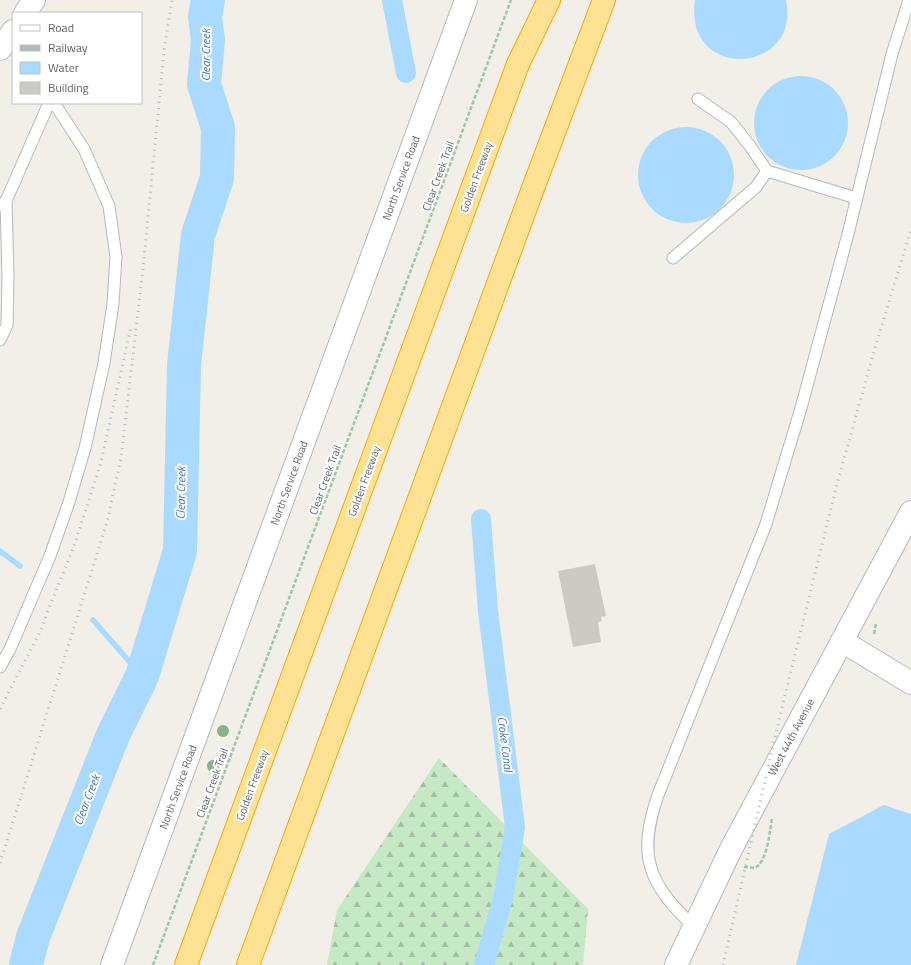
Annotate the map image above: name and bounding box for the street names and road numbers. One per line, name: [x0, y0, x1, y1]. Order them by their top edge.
street label: North Service Road: [378, 133, 424, 222]
street label: Clear Creek Trail: [418, 139, 458, 213]
street label: Golden Freeway: [456, 139, 496, 215]
street label: North Service Road: [266, 438, 312, 527]
street label: Clear Creek Trail: [305, 443, 345, 517]
street label: Golden Freeway: [344, 443, 384, 519]
street label: West 44th Avenue: [764, 695, 818, 778]
street label: North Service Road: [155, 742, 201, 831]
street label: Clear Creek Trail: [192, 746, 232, 820]
street label: Golden Freeway: [232, 747, 272, 823]

